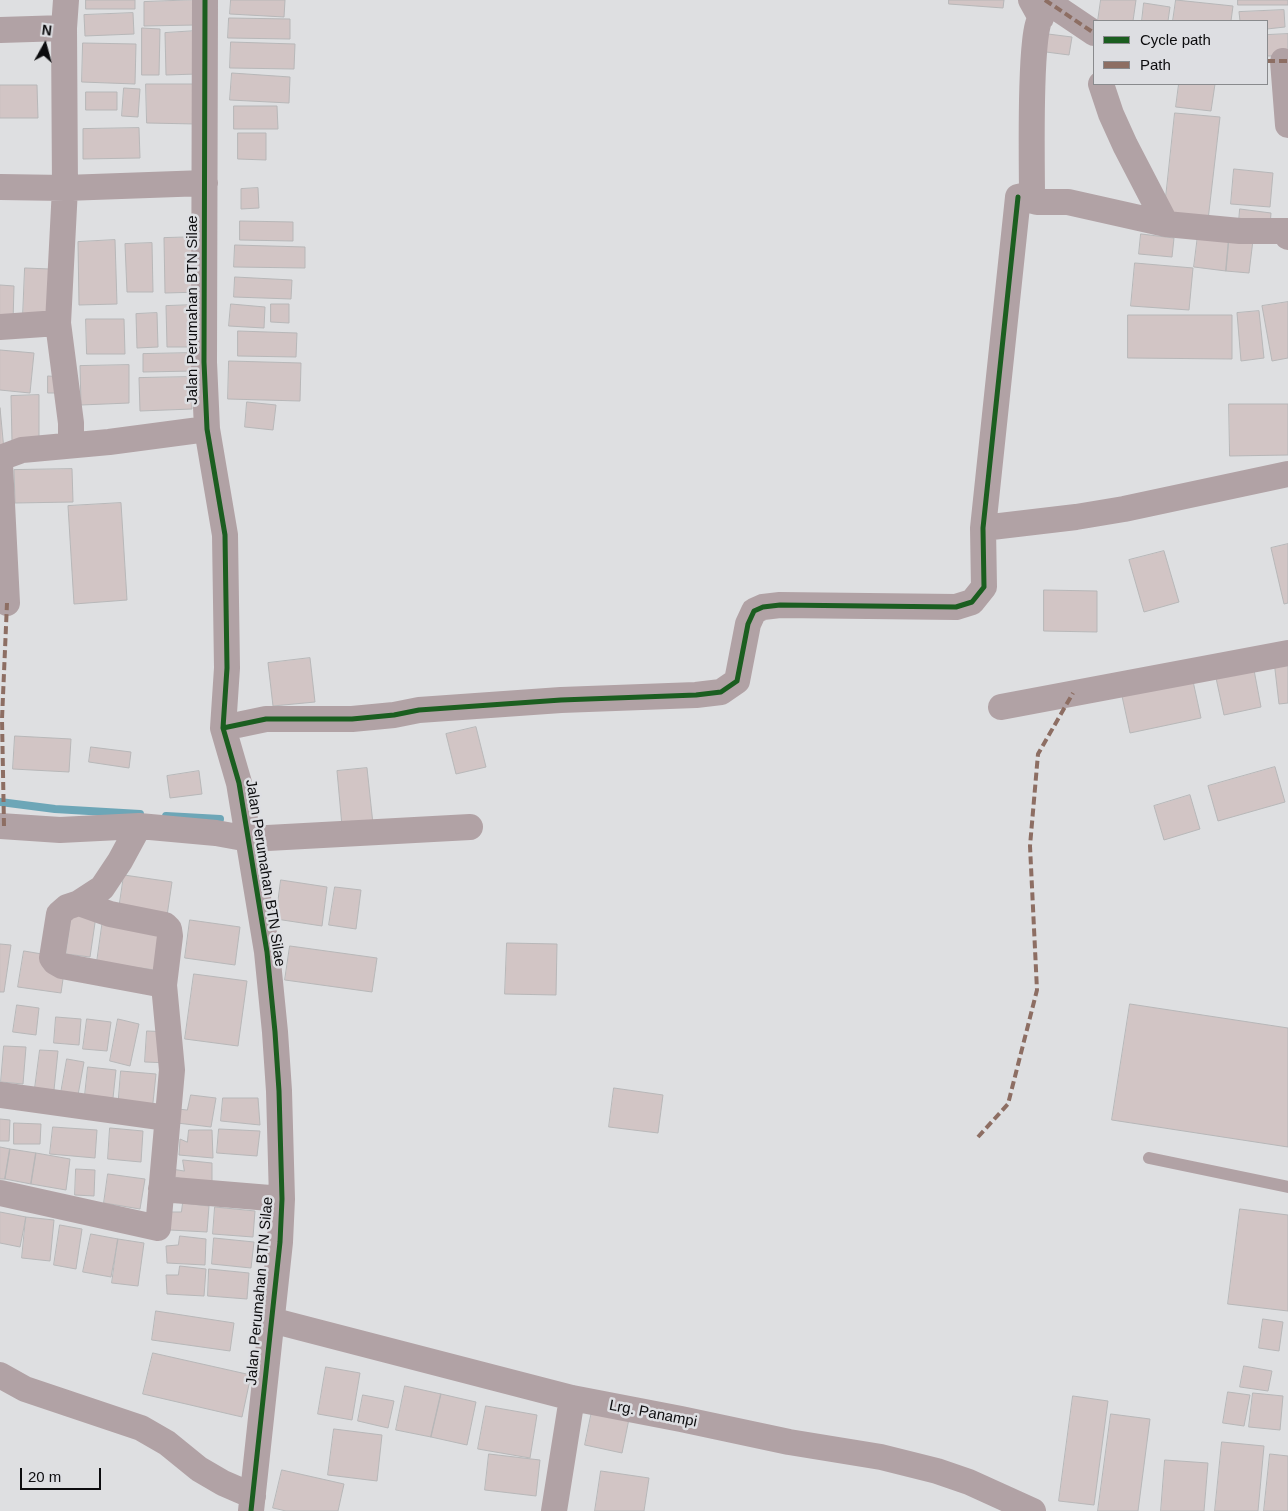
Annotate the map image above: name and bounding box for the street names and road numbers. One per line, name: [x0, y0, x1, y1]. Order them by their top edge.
street label: Jalan Perumahan BTN Silae: [184, 215, 202, 405]
street label: Jalan Perumahan BTN Silae: [241, 778, 289, 968]
street label: Jalan Perumahan BTN Silae: [243, 1196, 277, 1386]
street label: Lrg. Panampi: [607, 1397, 699, 1431]

